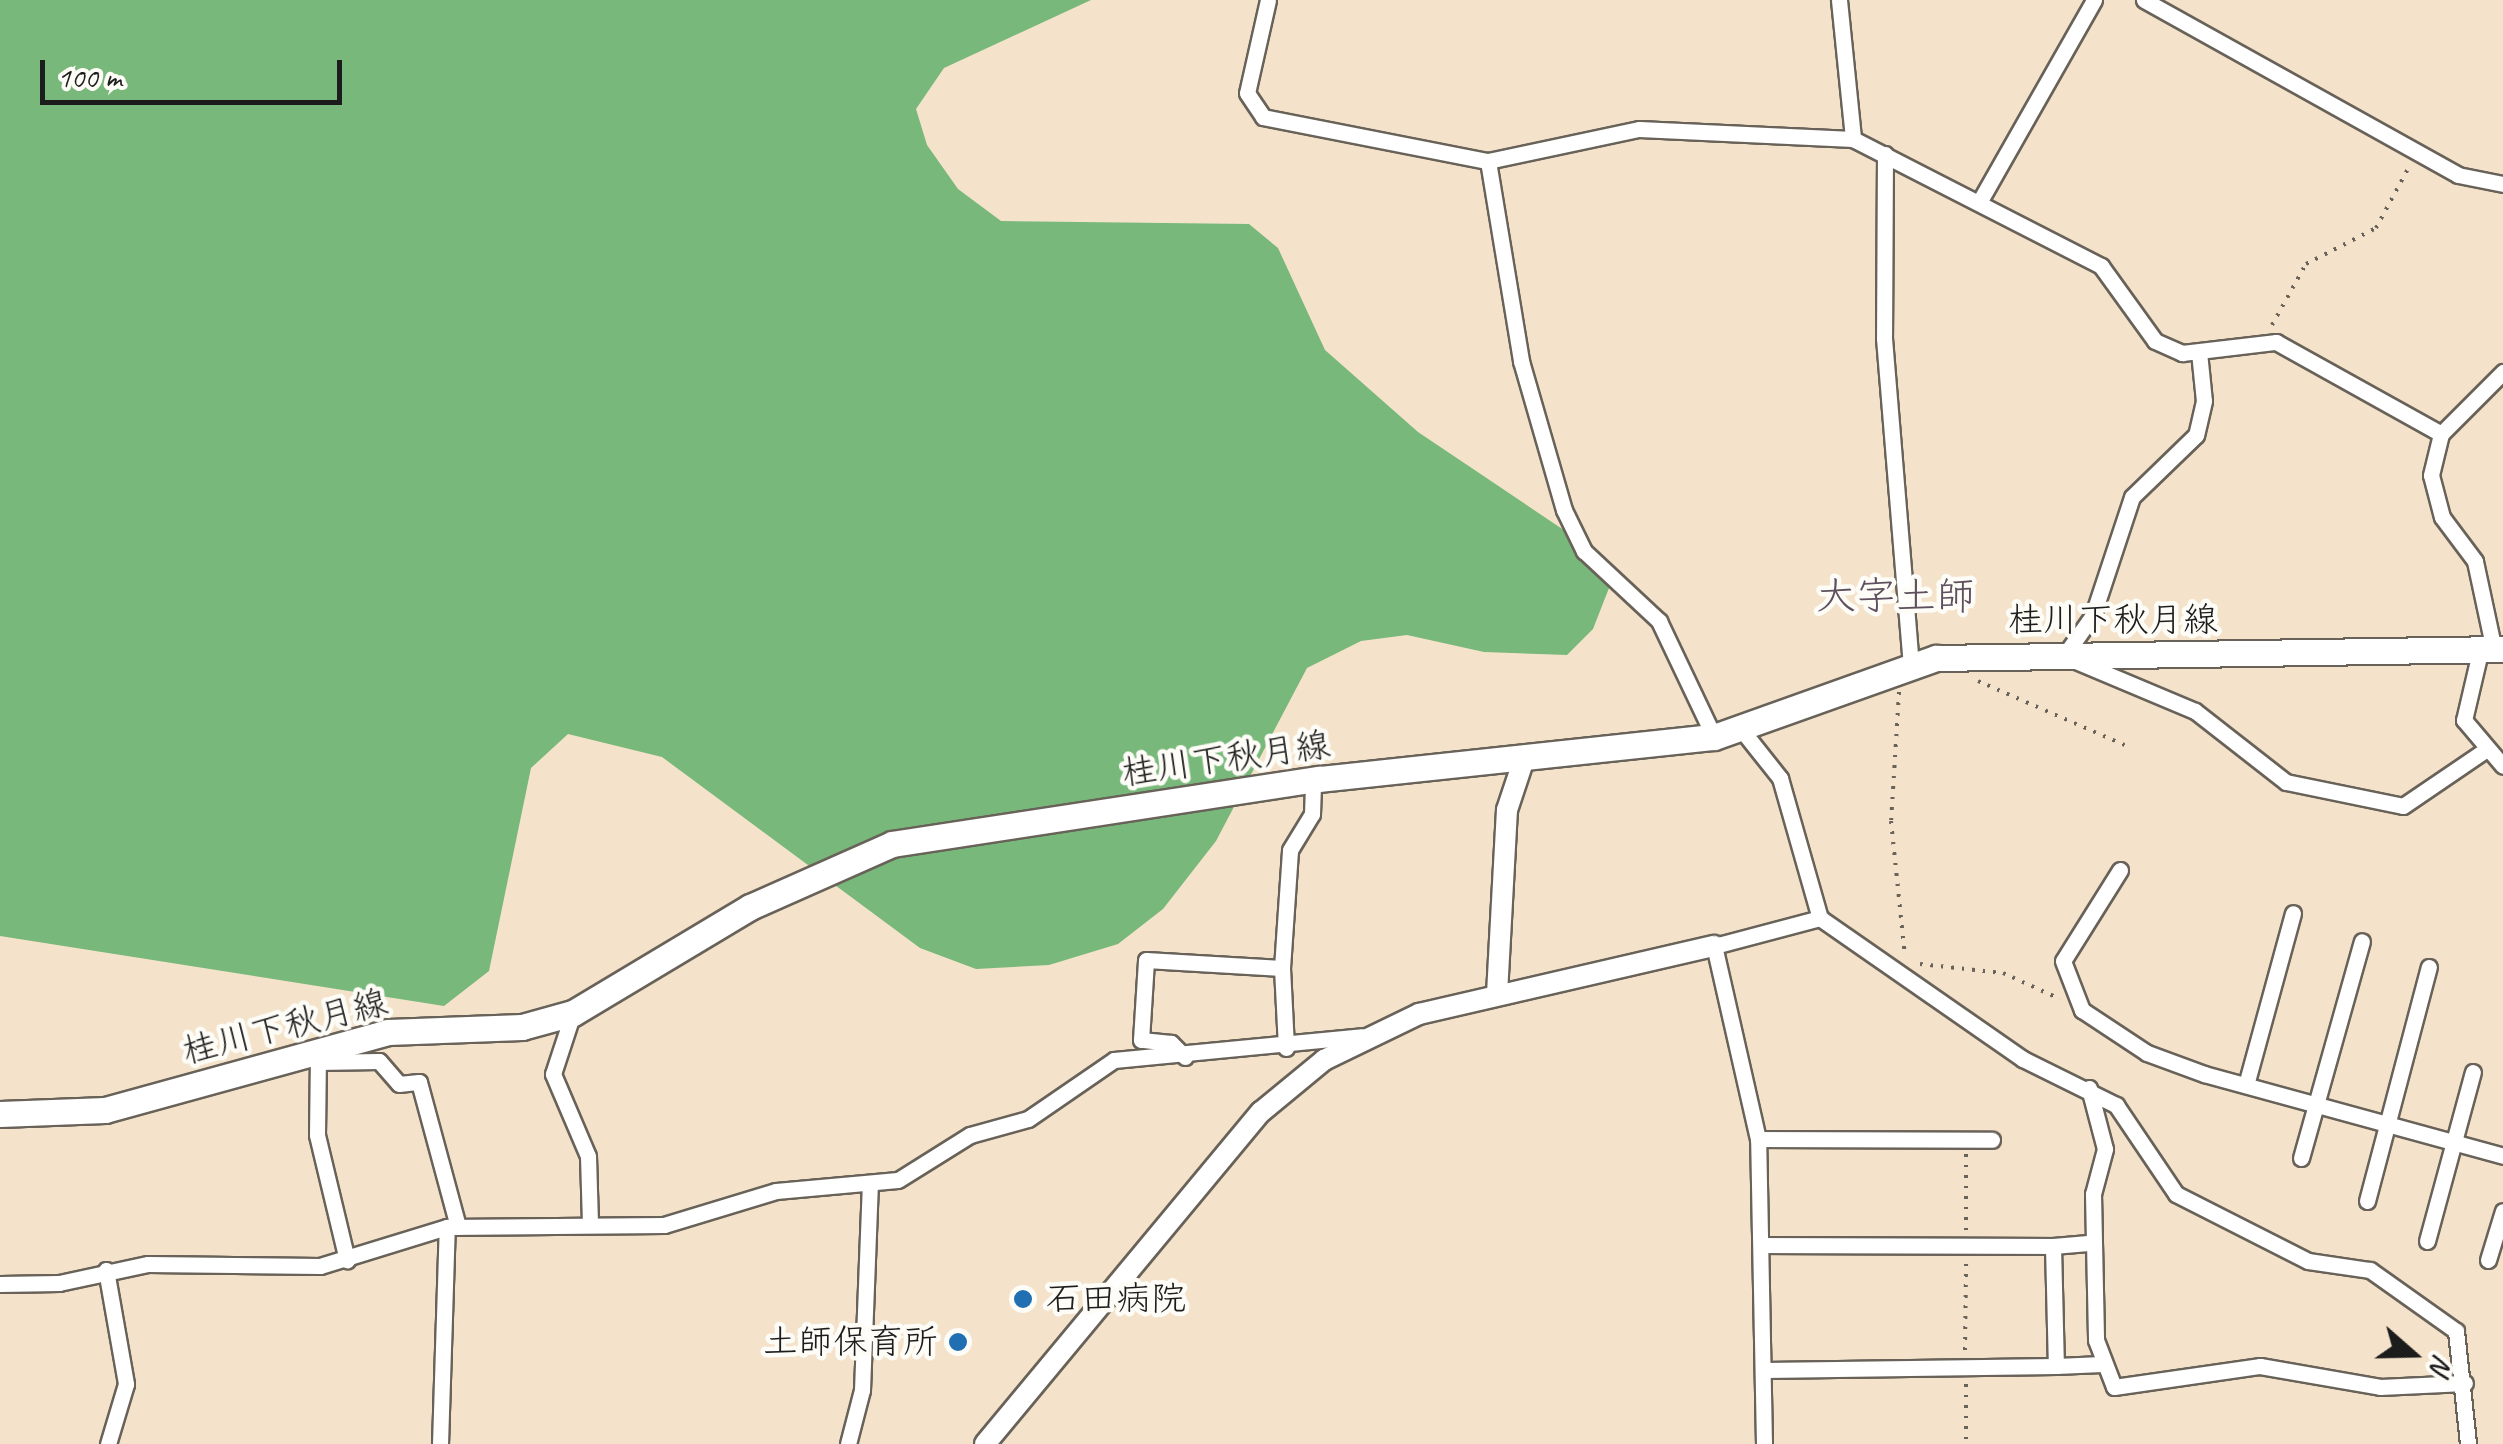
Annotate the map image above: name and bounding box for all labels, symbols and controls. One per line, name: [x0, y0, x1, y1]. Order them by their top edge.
scale bar: [45, 40, 348, 102]
text: 100 m: [57, 58, 122, 96]
district label: 大字土師: [1816, 572, 1976, 620]
street label: 桂川下秋月線: [2008, 599, 2218, 641]
street label: 桂川下秋月線: [1119, 724, 1333, 794]
street label: 桂川下秋月線: [178, 981, 392, 1073]
place label: 石田病院: [1046, 1278, 1186, 1320]
marker: 石田病院: [1010, 1286, 1036, 1312]
north arrow: [2363, 1304, 2463, 1404]
place label: 土師保育所: [763, 1321, 938, 1363]
marker: 土師保育所: [947, 1331, 969, 1353]
text: N: [2422, 1350, 2461, 1379]

